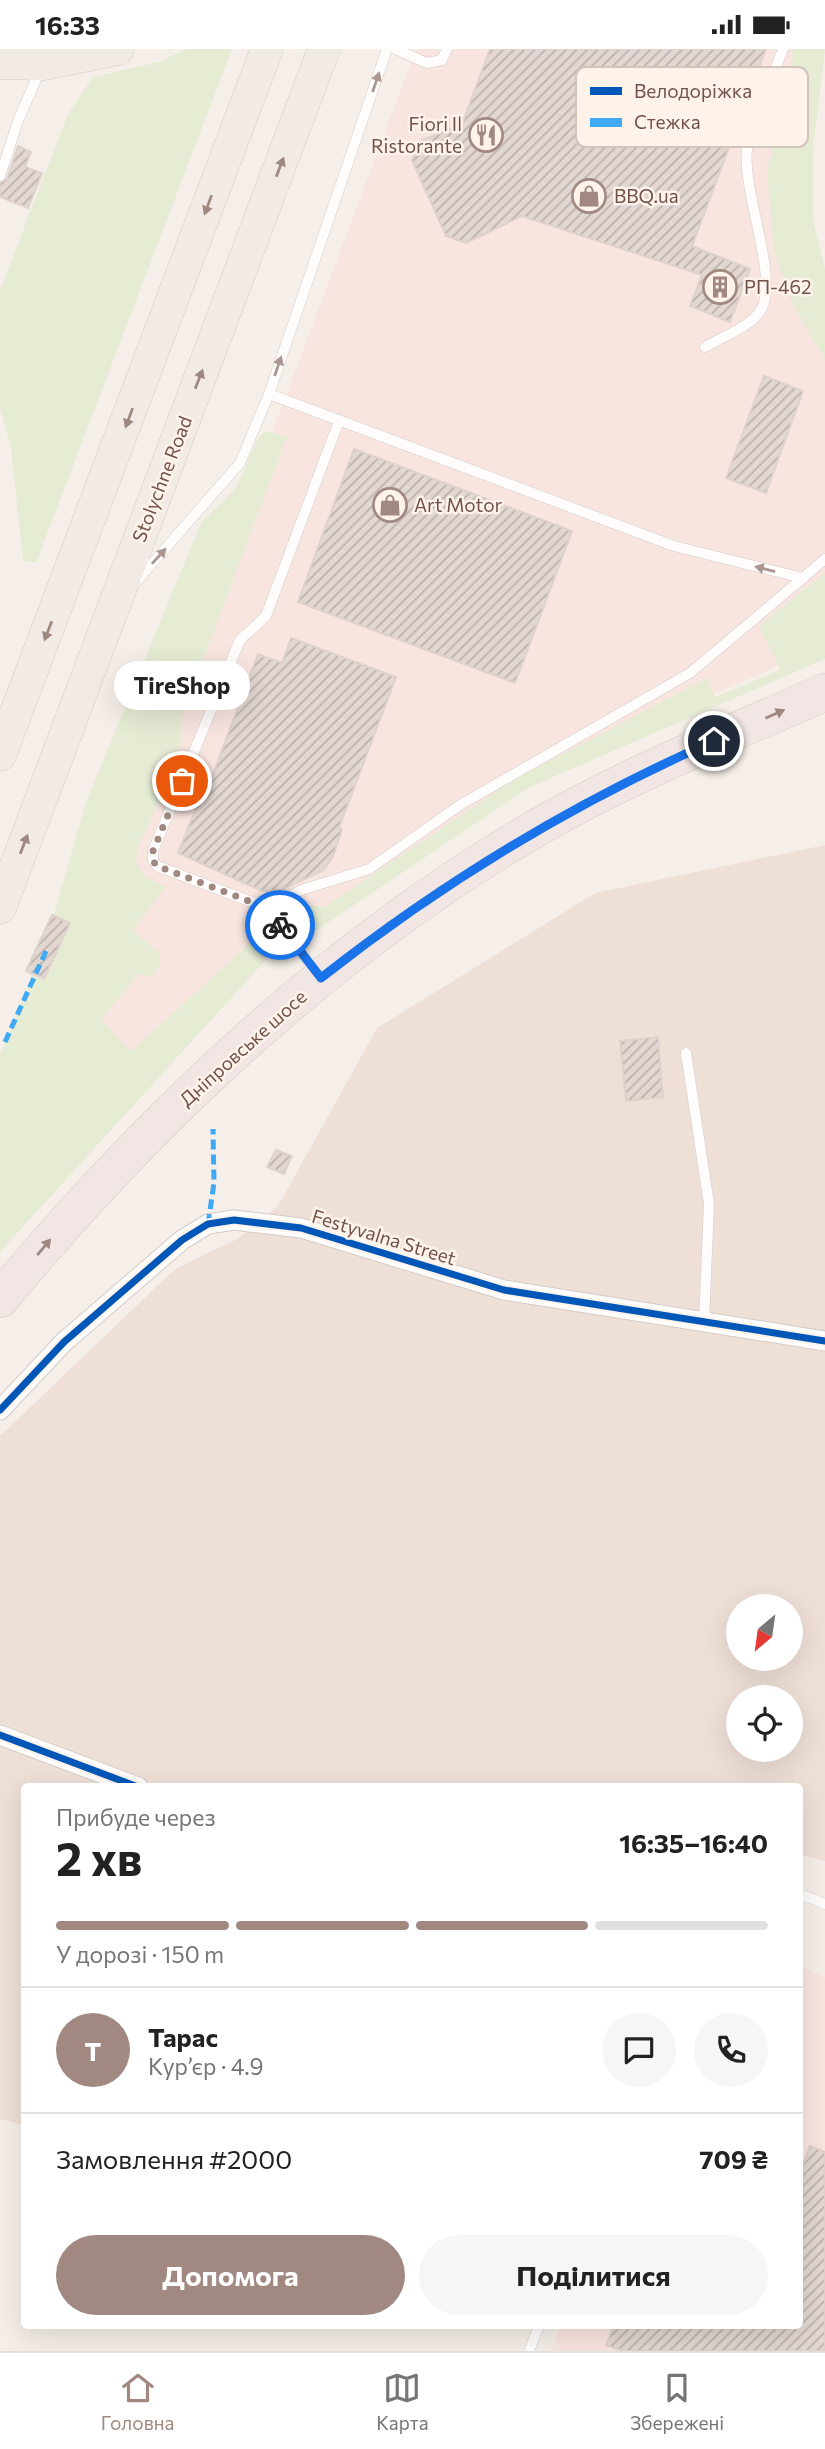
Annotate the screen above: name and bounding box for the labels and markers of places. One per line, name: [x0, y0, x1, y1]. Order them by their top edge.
place label: Fiori Il Ristorante: [371, 112, 462, 157]
restaurant icon: Fiori Il Ristorante: [467, 116, 505, 154]
shop icon: BBQ.ua: [570, 177, 608, 215]
place label: BBQ.ua: [614, 184, 679, 207]
building icon: РП-462: [701, 268, 739, 306]
place label: РП-462: [744, 275, 812, 298]
shop icon: Art Motor: [371, 486, 409, 524]
place label: Art Motor: [414, 493, 502, 516]
callout: TireShop: [114, 662, 250, 711]
pin: [684, 711, 744, 771]
pin: [152, 751, 212, 811]

